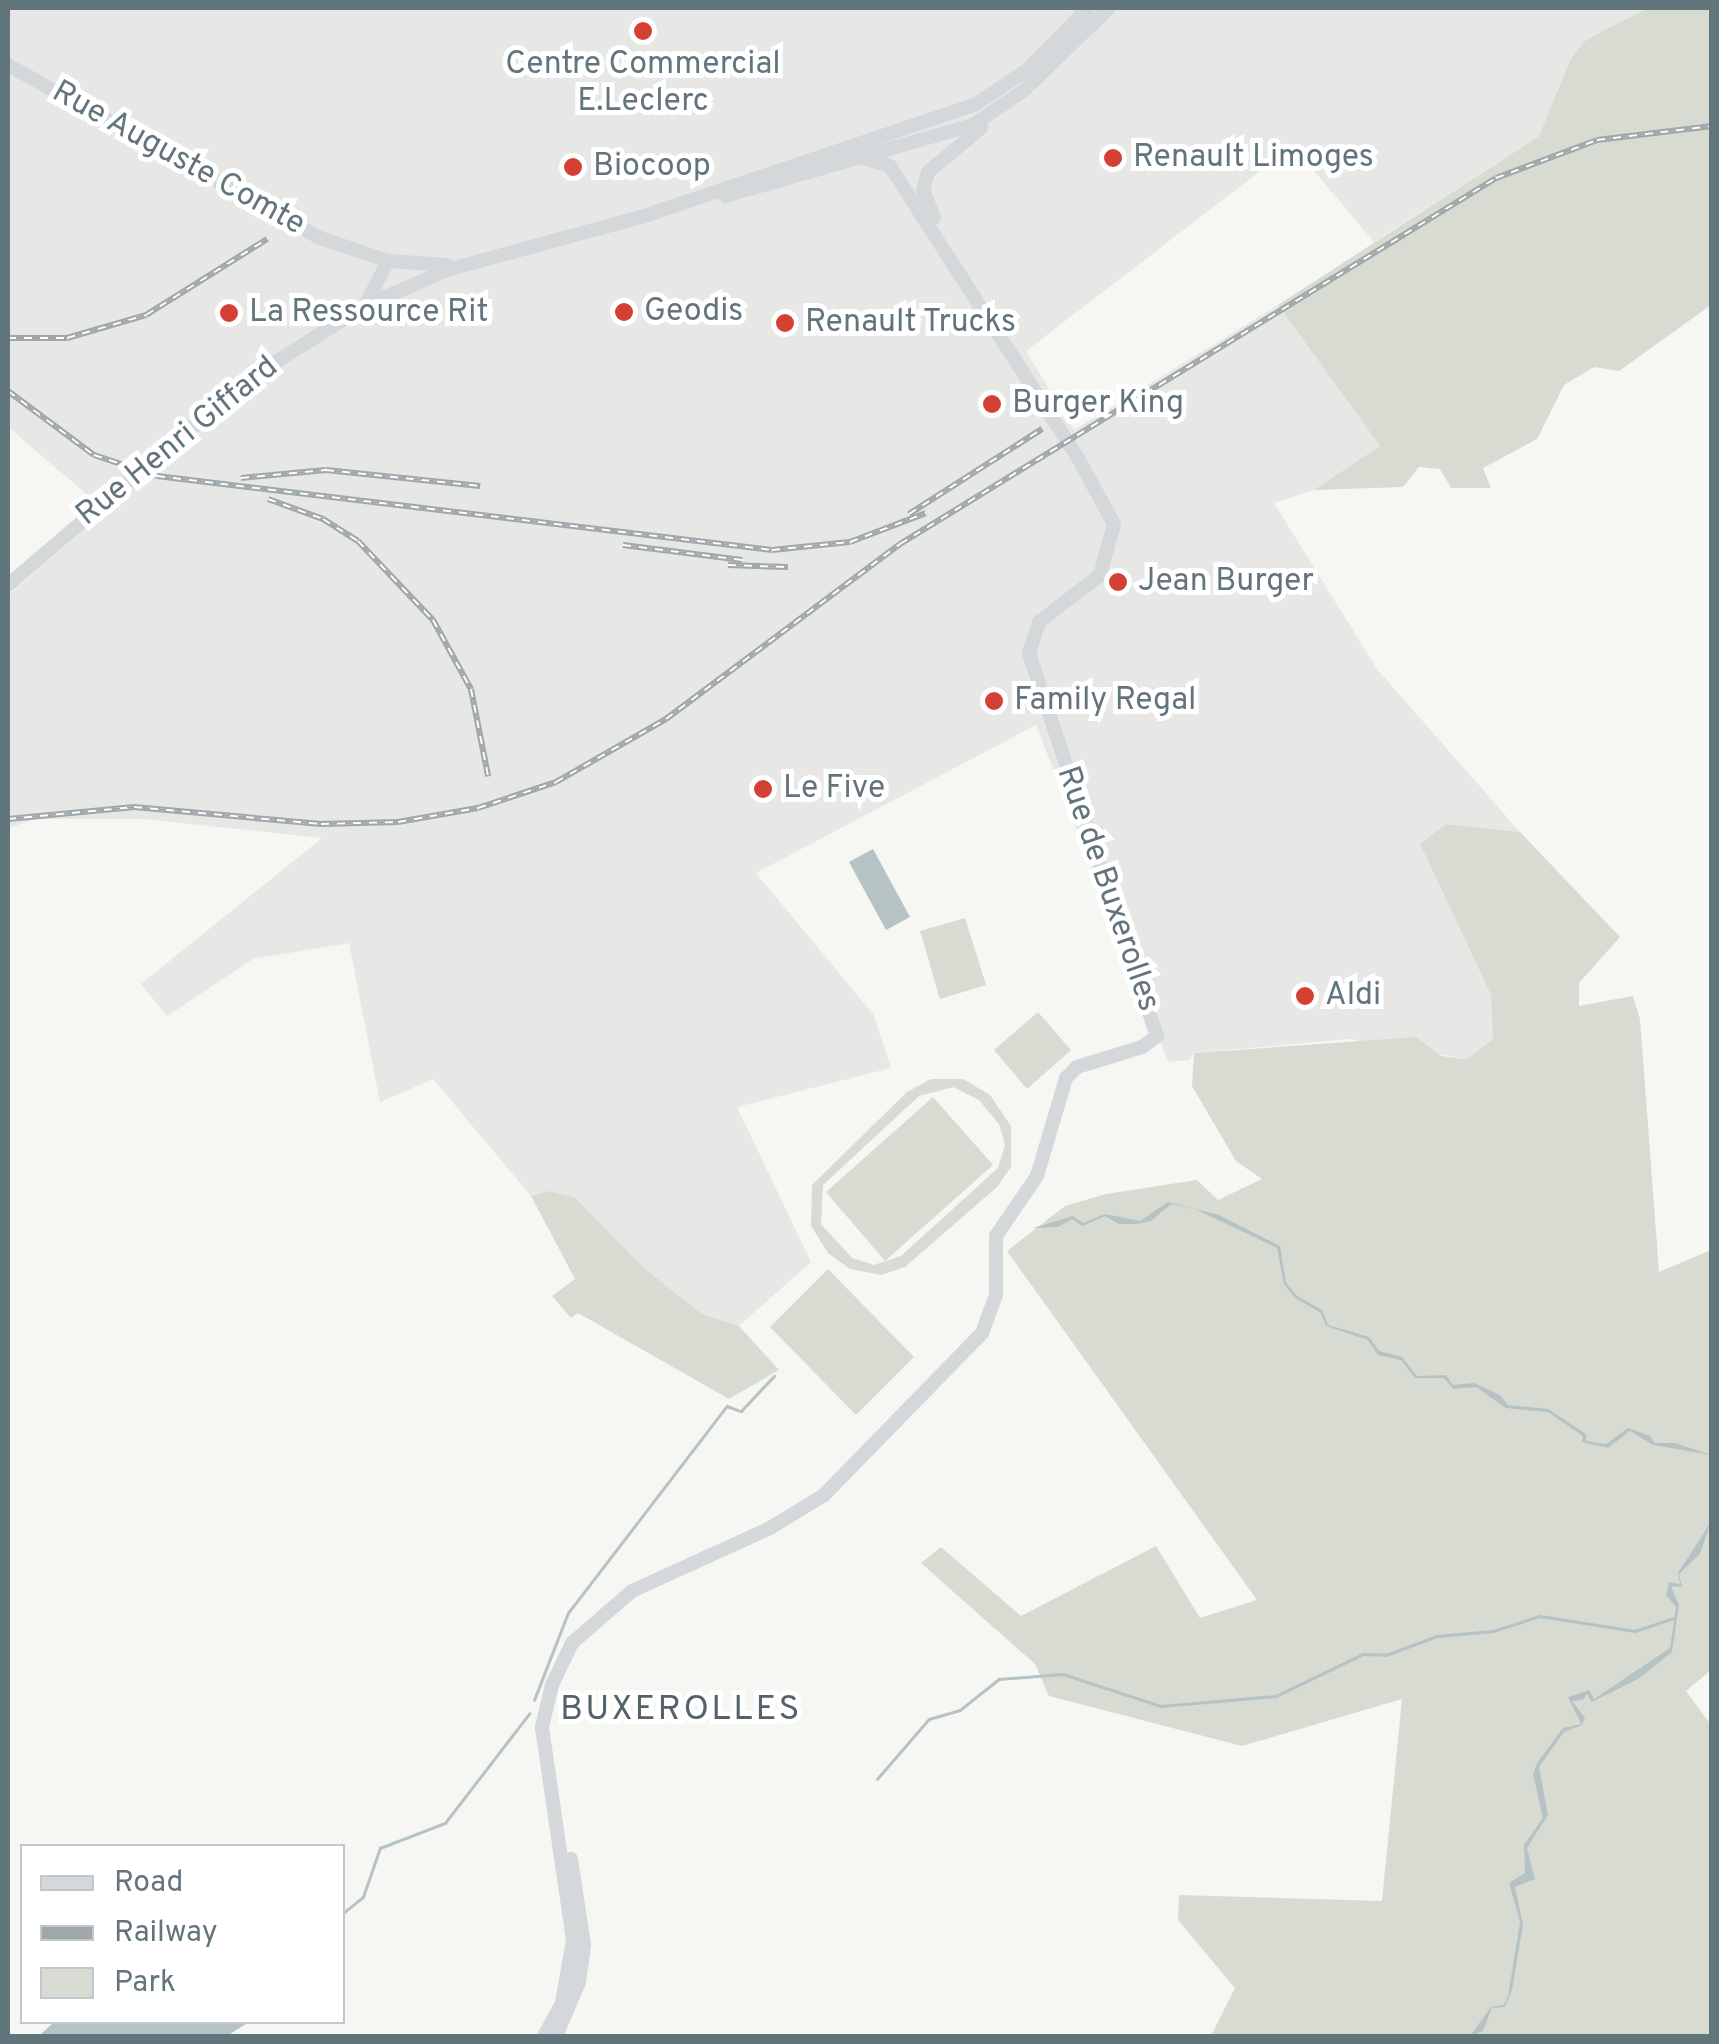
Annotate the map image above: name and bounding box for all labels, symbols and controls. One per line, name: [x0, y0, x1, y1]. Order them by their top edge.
marker: Centre Commercial E.Leclerc: [632, 20, 654, 42]
place label: Centre Commercial E.Leclerc: [505, 47, 781, 122]
street label: Rue Auguste Comte: [44, 73, 312, 245]
place label: Renault Limoges: [1133, 139, 1374, 177]
marker: Renault Limoges: [1102, 147, 1124, 169]
place label: Biocoop: [593, 148, 711, 186]
marker: Biocoop: [562, 156, 584, 178]
place label: Geodis: [644, 293, 743, 331]
place label: La Ressource Rit: [249, 294, 489, 332]
marker: Geodis: [613, 301, 635, 323]
marker: La Ressource Rit: [218, 302, 240, 324]
place label: Renault Trucks: [805, 304, 1017, 342]
marker: Renault Trucks: [774, 312, 796, 334]
street label: Rue Henri Giffard: [69, 349, 287, 535]
place label: Burger King: [1012, 385, 1184, 423]
marker: Burger King: [981, 393, 1003, 415]
place label: Jean Burger: [1138, 563, 1314, 601]
marker: Jean Burger: [1107, 571, 1129, 593]
place label: Family Regal: [1014, 682, 1196, 720]
marker: Family Regal: [983, 690, 1005, 712]
street label: Rue de Buxerolles: [1047, 761, 1167, 1017]
place label: Le Five: [783, 770, 885, 808]
marker: Le Five: [752, 778, 774, 800]
place label: Aldi: [1325, 977, 1381, 1015]
marker: Aldi: [1294, 985, 1316, 1007]
district label: BUXEROLLES: [560, 1689, 802, 1731]
legend: [20, 1844, 345, 2024]
text: Road: [114, 1865, 183, 1902]
text: Railway: [114, 1915, 218, 1952]
text: Park: [114, 1965, 176, 2002]

